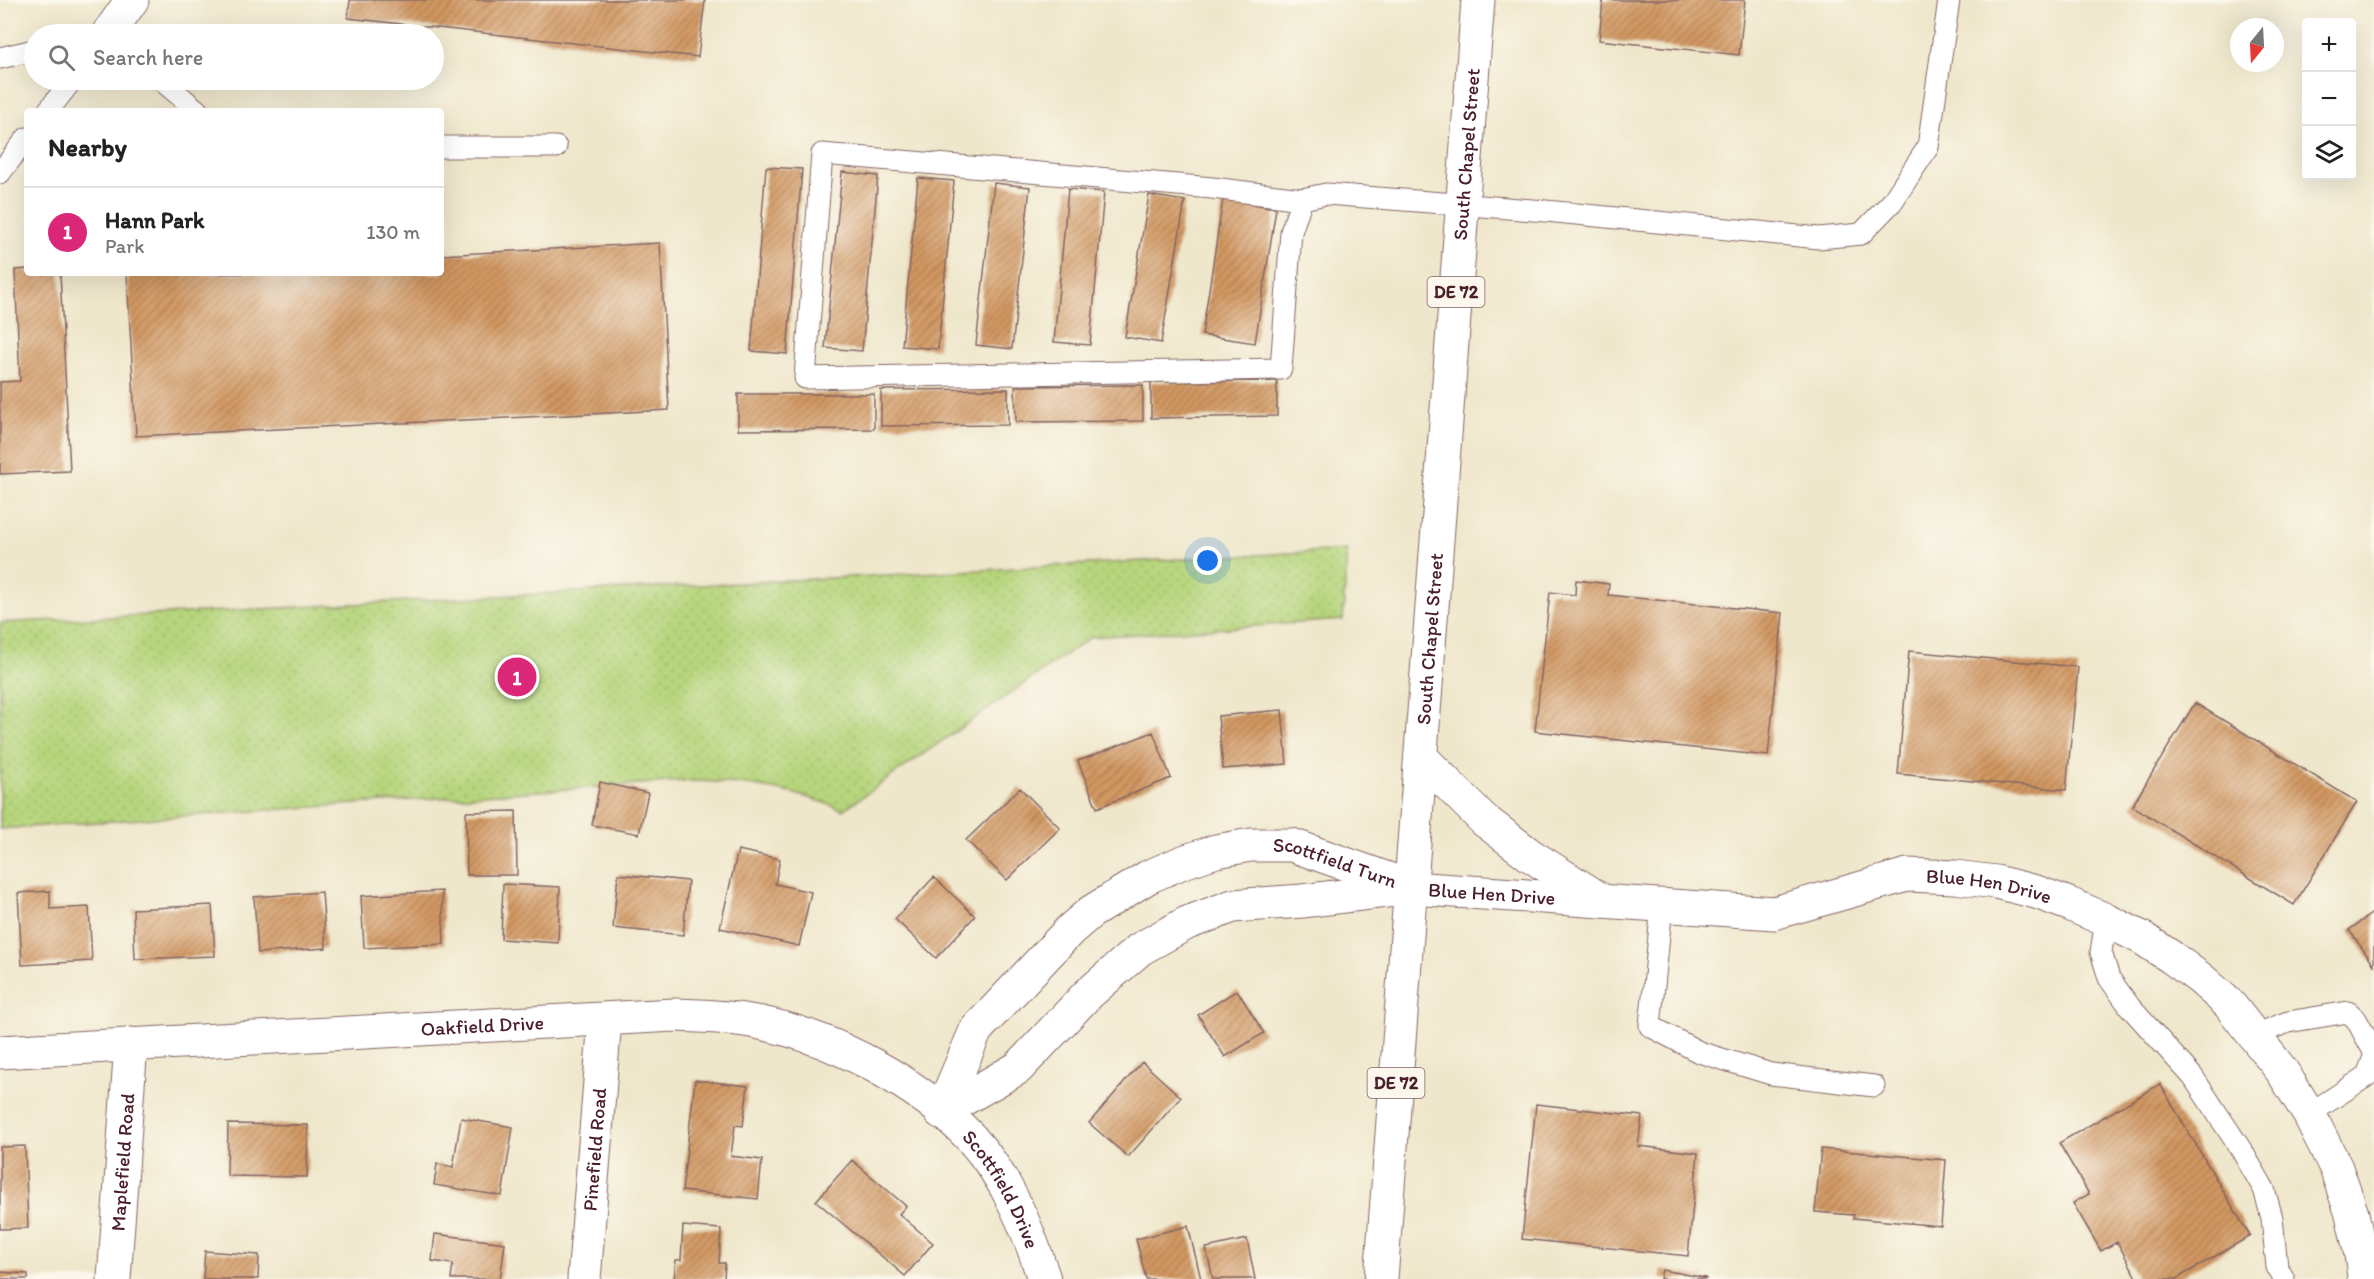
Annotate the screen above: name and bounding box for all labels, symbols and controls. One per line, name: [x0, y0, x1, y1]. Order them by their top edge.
north arrow: [2230, 18, 2284, 72]
map controls: [2302, 18, 2356, 180]
button: +: [2302, 18, 2356, 72]
search box: [24, 24, 444, 90]
icon: search: [45, 41, 78, 74]
text: Search here: [93, 44, 203, 71]
street label: South Chapel Street: [1448, 67, 1485, 241]
button: −: [2302, 72, 2356, 126]
button: layers: [2302, 126, 2356, 180]
text: Nearby: [48, 131, 127, 163]
text: Hann Park: [105, 207, 204, 234]
text: 1: [63, 220, 72, 244]
text: 130 m: [366, 220, 420, 244]
text: Park: [105, 234, 144, 258]
road number: DE 72: [1428, 277, 1484, 307]
your location: [1193, 546, 1222, 575]
street label: South Chapel Street: [1411, 552, 1448, 726]
pin: 1: [498, 654, 536, 700]
street label: Scottfield Turn: [1273, 833, 1400, 893]
street label: Blue Hen Drive: [1926, 864, 2055, 909]
street label: Blue Hen Drive: [1427, 877, 1556, 910]
street label: Oakfield Drive: [420, 1010, 545, 1041]
road number: DE 72: [1368, 1068, 1424, 1098]
street label: Pinefield Road: [578, 1087, 611, 1212]
street label: Maplefield Road: [105, 1092, 139, 1232]
street label: Scottfield Drive: [958, 1125, 1045, 1252]

